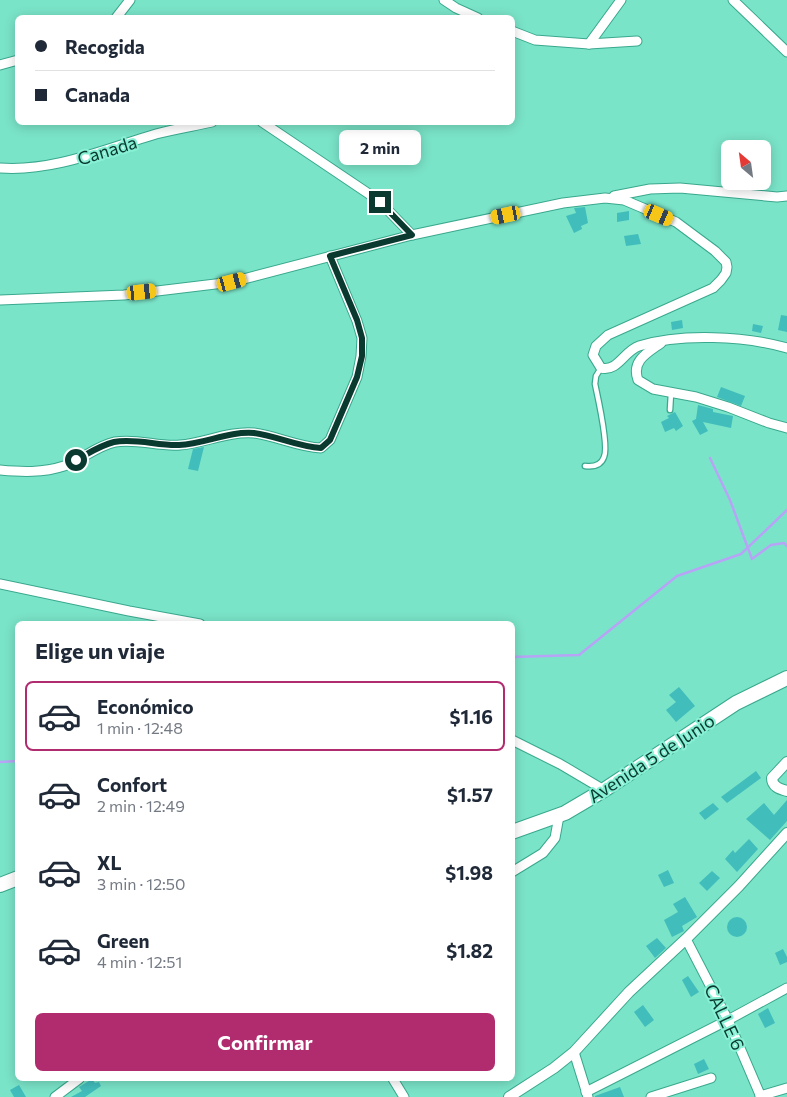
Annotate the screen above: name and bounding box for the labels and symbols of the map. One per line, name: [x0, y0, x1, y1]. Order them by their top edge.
callout: 2 min: [339, 130, 421, 164]
street label: Canada: [74, 131, 140, 169]
north arrow: [721, 140, 771, 190]
route end: [369, 191, 391, 213]
car: [642, 202, 675, 228]
car: [489, 205, 522, 225]
car: [215, 271, 248, 293]
car: [126, 283, 157, 301]
route start: [65, 449, 87, 471]
street label: Avenida 5 de Junio: [584, 709, 718, 807]
street label: CALLE 6: [700, 980, 750, 1054]

